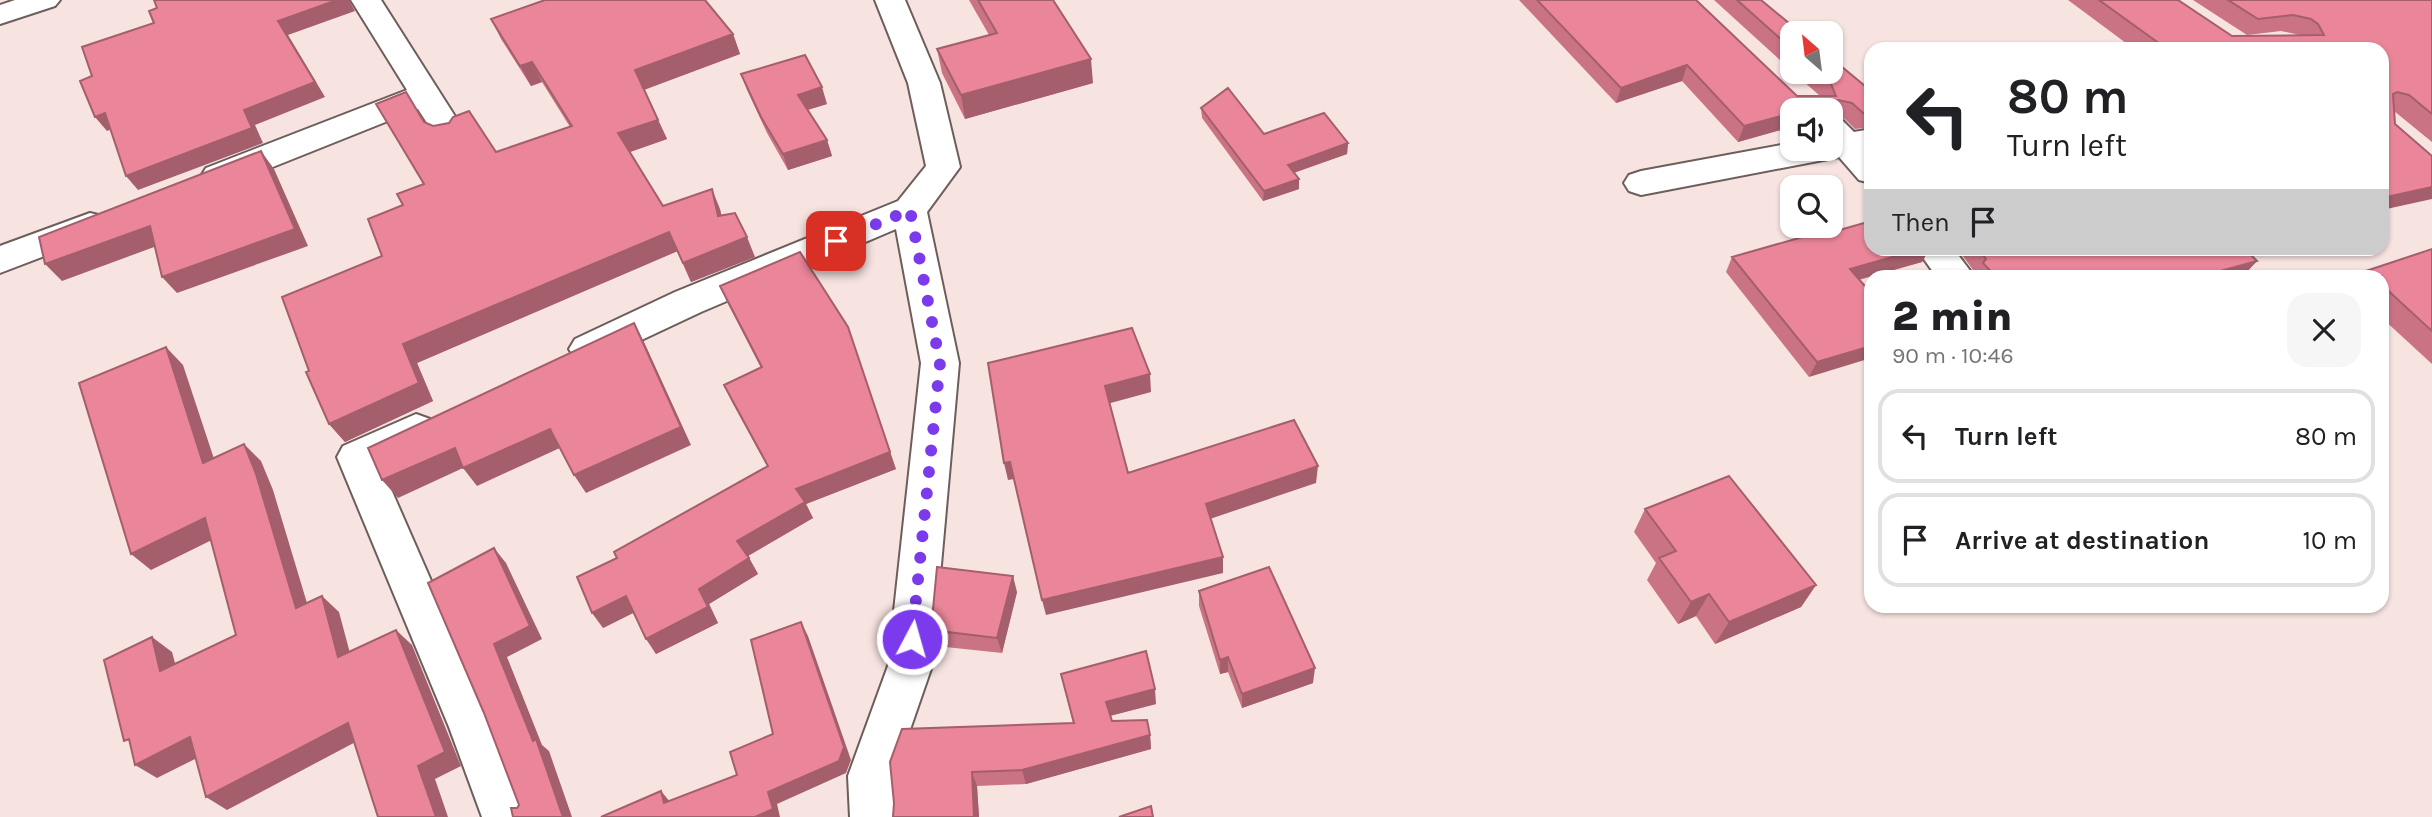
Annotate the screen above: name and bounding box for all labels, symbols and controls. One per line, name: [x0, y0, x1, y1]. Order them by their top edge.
north arrow: [1780, 21, 1843, 84]
map controls: [1780, 21, 1843, 238]
text: 80 m: [2007, 68, 2129, 125]
icon: left: [1892, 70, 1983, 161]
button: sound: [1780, 98, 1843, 161]
text: Turn left: [2007, 127, 2127, 164]
button: search: [1780, 175, 1843, 238]
icon: arrive: [1964, 203, 2002, 241]
text: Then: [1892, 207, 1950, 238]
pin: [806, 211, 866, 271]
icon: arrive: [817, 222, 855, 260]
text: 2 min: [1892, 291, 2012, 341]
button: close: [2287, 293, 2361, 367]
text: 90 m · 10:46: [1892, 342, 2014, 369]
icon: left: [1896, 417, 1934, 455]
text: Turn left: [1955, 421, 2057, 452]
text: 80 m: [2295, 421, 2357, 452]
icon: arrive: [1896, 521, 1934, 559]
text: Arrive at destination: [1955, 525, 2209, 556]
text: 10 m: [2302, 525, 2357, 556]
position arrow: [875, 602, 949, 676]

